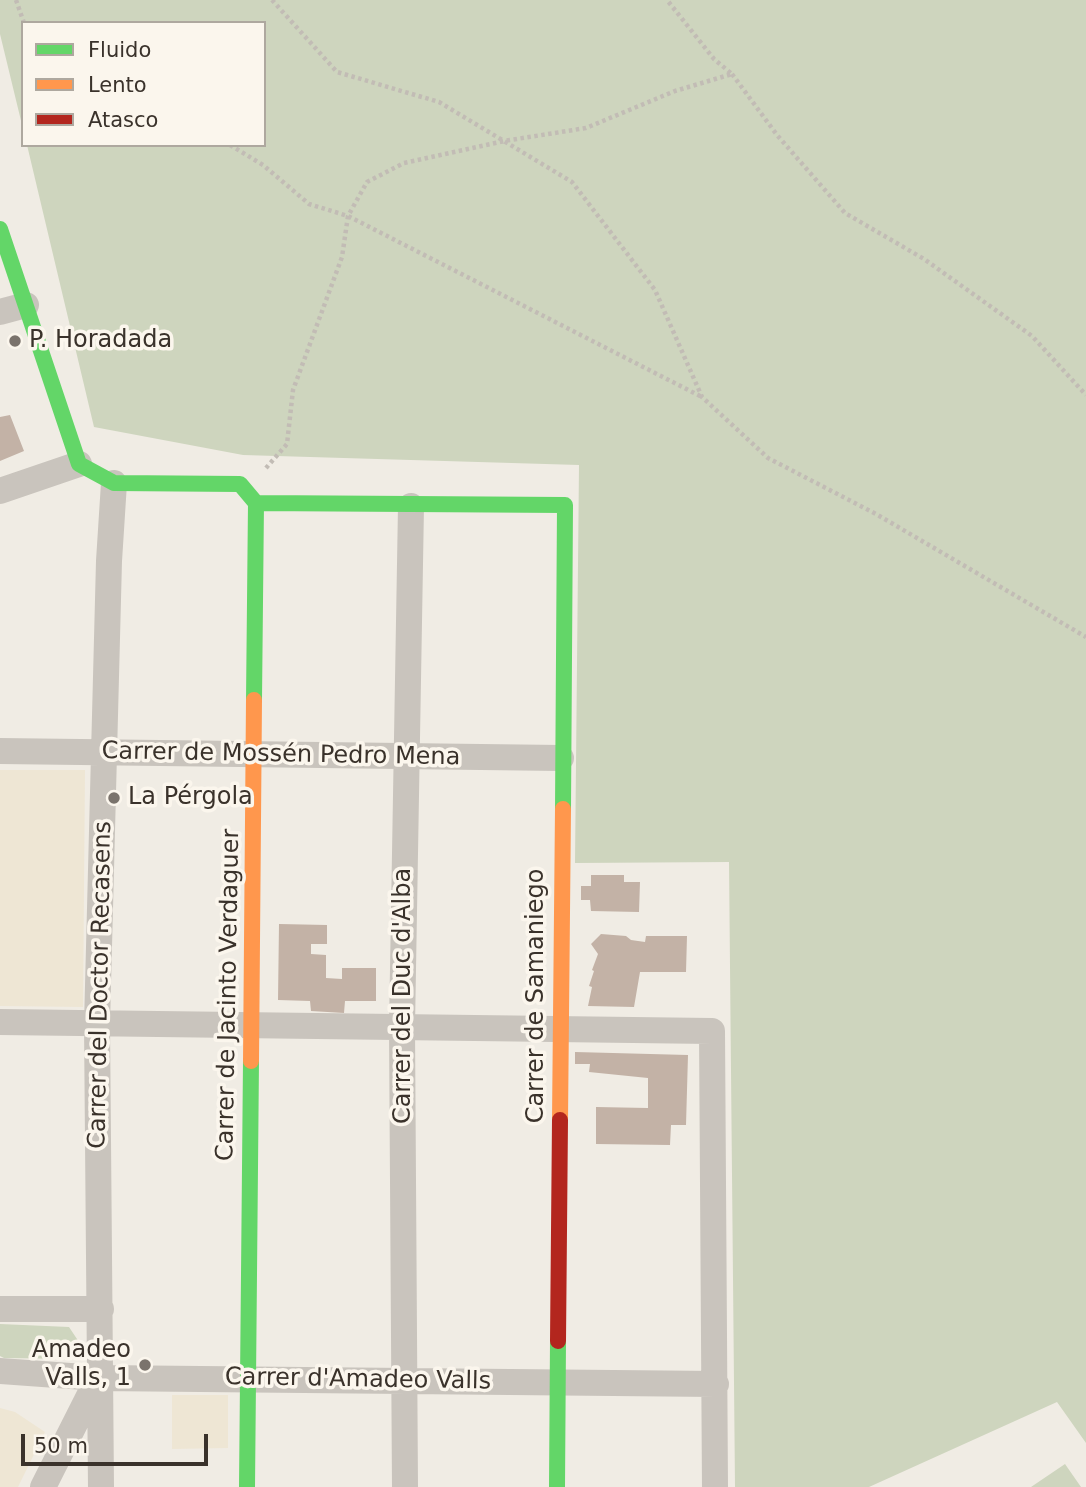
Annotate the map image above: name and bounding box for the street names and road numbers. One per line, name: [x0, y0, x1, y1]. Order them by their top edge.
street label: Carrer de Mossén Pedro Mena: [101, 737, 461, 773]
street label: Carrer del Doctor Recasens: [84, 821, 118, 1149]
street label: Carrer de Jacinto Verdaguer: [212, 829, 246, 1161]
street label: Carrer del Duc d'Alba: [390, 868, 418, 1124]
street label: Carrer de Samaniego: [523, 869, 551, 1123]
street label: Carrer d'Amadeo Valls: [225, 1363, 491, 1397]

